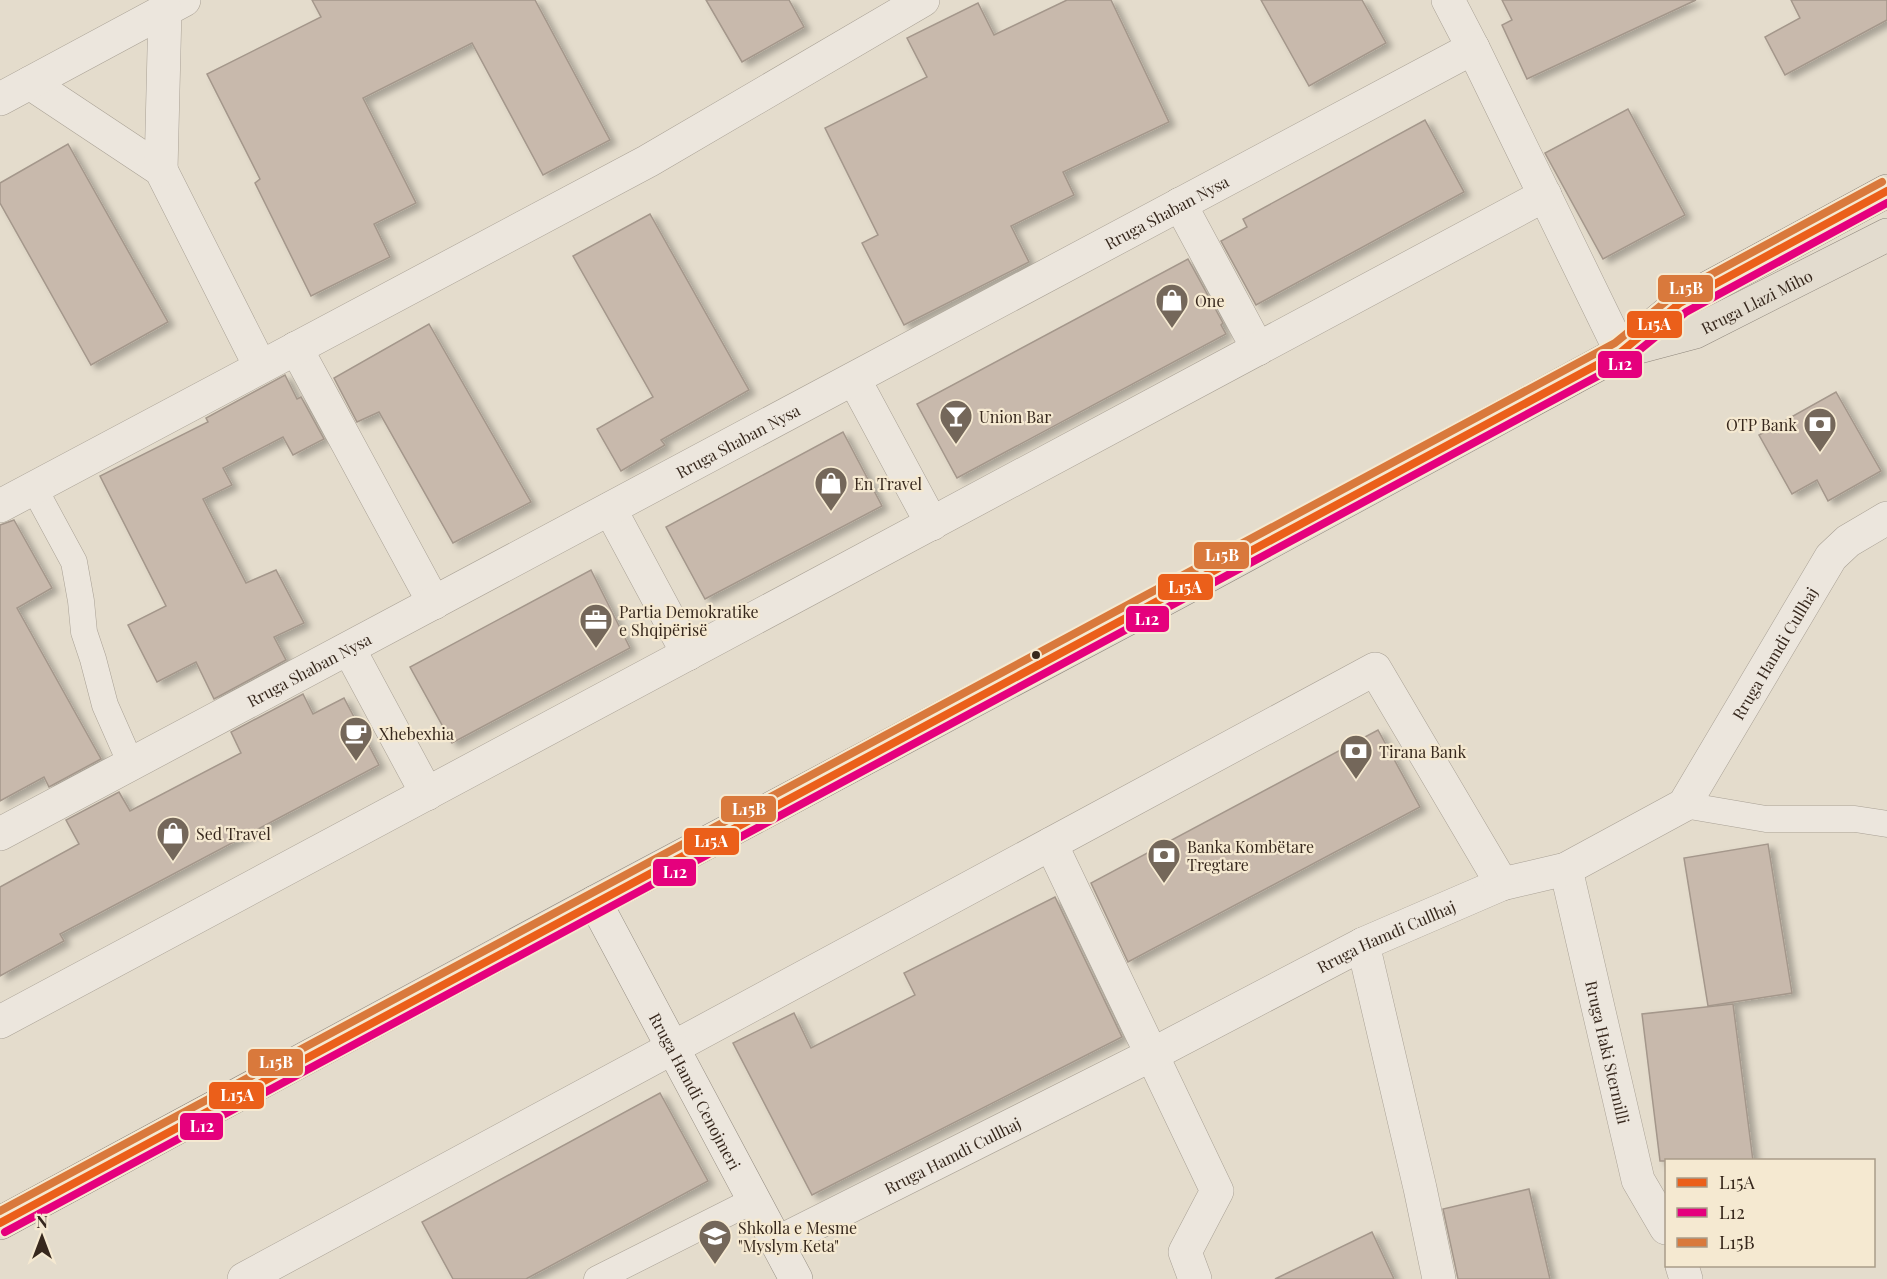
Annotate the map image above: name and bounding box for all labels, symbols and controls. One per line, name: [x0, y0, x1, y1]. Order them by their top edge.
street label: Rruga Shaban Nysa: [1101, 170, 1232, 253]
street label: Rruga Llazi Miho: [1697, 264, 1816, 338]
line badge: L15B: [1657, 274, 1714, 303]
text: L15B: [1669, 277, 1703, 298]
shop icon: One: [1154, 282, 1190, 329]
place label: One: [1195, 290, 1225, 311]
line badge: L15A: [1626, 310, 1683, 339]
text: L15A: [1637, 313, 1671, 334]
line badge: L12: [1597, 350, 1643, 379]
text: L12: [1608, 353, 1632, 374]
bar icon: Union Bar: [938, 398, 974, 445]
street label: Rruga Shaban Nysa: [672, 399, 803, 482]
place label: Union Bar: [979, 406, 1051, 427]
bank icon: OTP Bank: [1802, 406, 1838, 453]
place label: OTP Bank: [1726, 414, 1797, 435]
shop icon: En Travel: [813, 465, 849, 512]
place label: En Travel: [854, 473, 923, 494]
line badge: L15B: [1193, 541, 1250, 570]
text: L15B: [1205, 544, 1239, 565]
line badge: L15A: [1157, 573, 1214, 601]
text: L15A: [1168, 576, 1202, 597]
street label: Rruga Hamdi Cullhaj: [1727, 583, 1821, 723]
place label: Partia Demokratike e Shqipërisë: [619, 601, 759, 640]
office icon: Partia Demokratike e Shqipërisë: [578, 602, 614, 649]
line badge: L12: [1125, 605, 1170, 633]
text: L12: [1135, 608, 1159, 629]
street label: Rruga Shaban Nysa: [243, 628, 374, 711]
unlabelled marker: [1030, 649, 1042, 661]
cafe icon: Xhebexhia: [338, 715, 374, 762]
place label: Xhebexhia: [379, 723, 454, 744]
bank icon: Tirana Bank: [1338, 733, 1374, 780]
place label: Tirana Bank: [1379, 741, 1467, 762]
line badge: L15B: [720, 795, 777, 823]
text: L15B: [732, 798, 766, 819]
shop icon: Sed Travel: [155, 815, 191, 862]
place label: Sed Travel: [196, 823, 271, 844]
line badge: L15A: [683, 827, 740, 856]
text: L15A: [694, 830, 728, 851]
place label: Banka Kombëtare Tregtare: [1187, 836, 1314, 875]
bank icon: Banka Kombëtare Tregtare: [1146, 837, 1182, 884]
line badge: L12: [652, 858, 697, 887]
text: L12: [663, 861, 687, 882]
street label: Rruga Hamdi Cullhaj: [1313, 895, 1458, 977]
street label: Rruga Haki Stermilli: [1582, 978, 1635, 1126]
street label: Rruga Hamdi Cenojmeri: [645, 1009, 746, 1173]
line badge: L15B: [247, 1048, 304, 1077]
text: L15B: [259, 1051, 293, 1072]
line badge: L15A: [208, 1081, 265, 1110]
text: L15A: [220, 1084, 254, 1105]
line badge: L12: [179, 1112, 224, 1141]
street label: Rruga Hamdi Cullhaj: [880, 1112, 1024, 1198]
text: L12: [190, 1115, 214, 1136]
legend: [1665, 1159, 1875, 1267]
text: L15A: [1719, 1170, 1755, 1194]
text: L12: [1719, 1200, 1745, 1224]
north arrow: [12, 1207, 72, 1267]
text: N: [36, 1211, 48, 1232]
place label: Shkolla e Mesme "Myslym Keta": [738, 1217, 857, 1256]
school or university icon: Shkolla e Mesme "Myslym Keta": [697, 1218, 733, 1265]
text: L15B: [1719, 1230, 1755, 1254]

